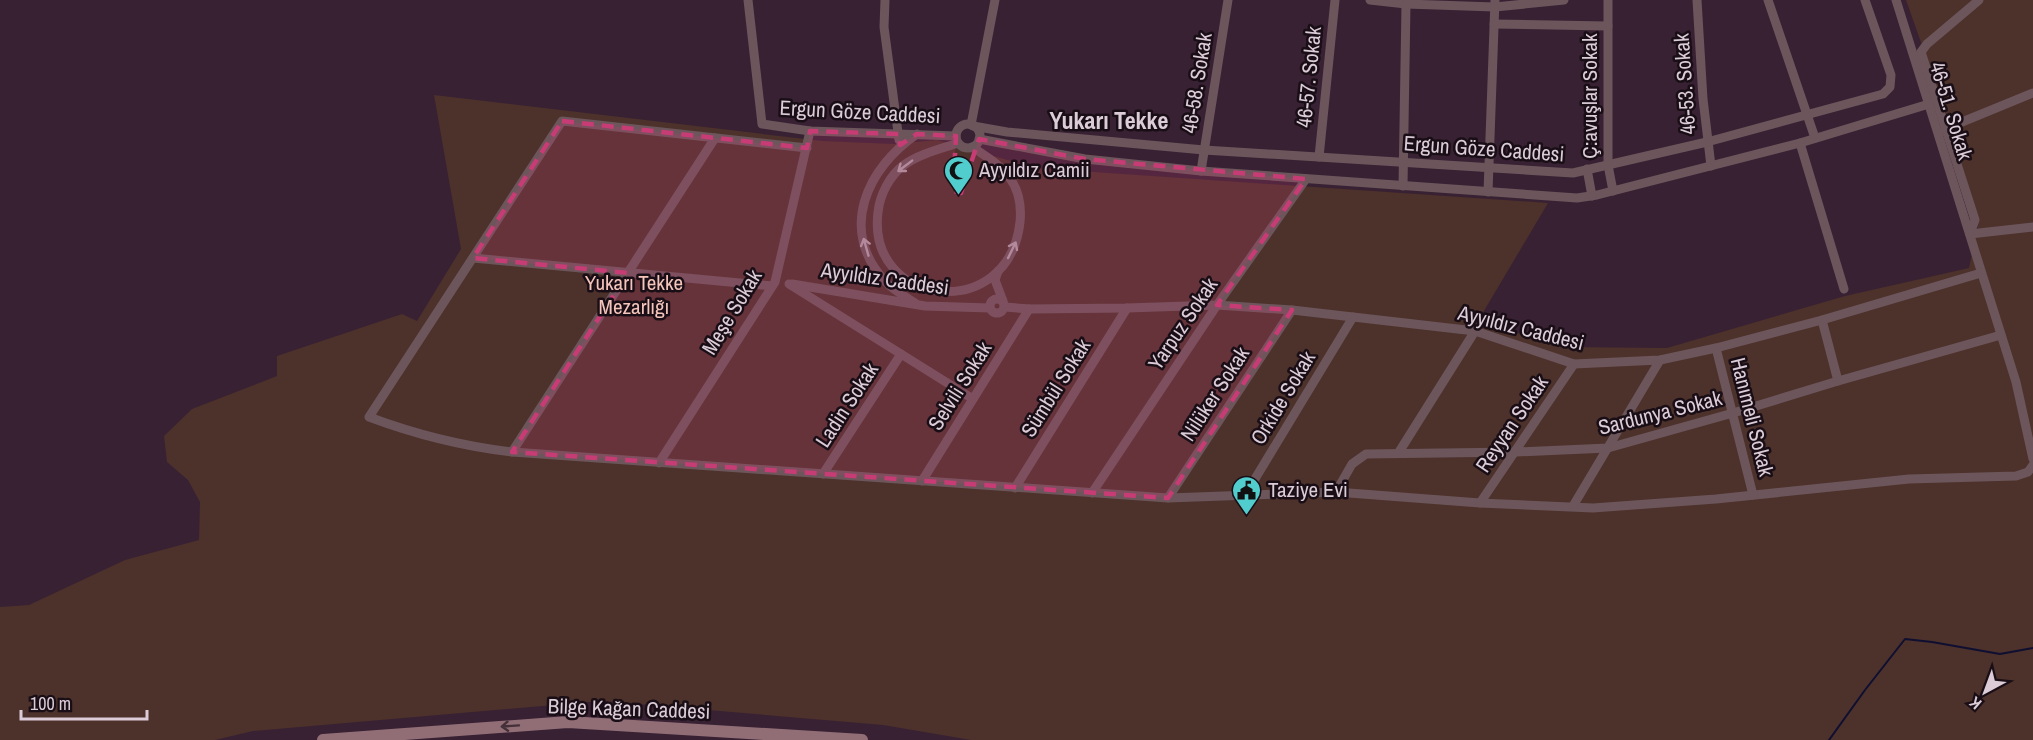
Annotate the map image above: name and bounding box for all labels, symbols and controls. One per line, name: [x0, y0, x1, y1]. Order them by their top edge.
street label: 46-57. Sokak: [1289, 25, 1328, 129]
street label: 46-58. Sokak: [1174, 30, 1219, 135]
street label: 46-53. Sokak: [1666, 32, 1703, 136]
street label: Ç:avuşlar Sokak: [1575, 33, 1604, 159]
street label: 46-51. Sokak: [1923, 58, 1980, 164]
street label: Ergun Göze Caddesi: [779, 93, 941, 130]
district label: Yukarı Tekke: [1050, 104, 1169, 136]
street label: Ergun Göze Caddesi: [1403, 128, 1565, 169]
mosque icon: Ayyıldız Camii: [942, 154, 974, 196]
place label: Ayyıldız Camii: [978, 155, 1090, 184]
one-way arrow: [897, 159, 913, 172]
one-way arrow: [860, 238, 872, 257]
one-way arrow: [1007, 242, 1018, 260]
street label: Ayyıldız Caddesi: [818, 255, 951, 302]
street label: Meşe Sokak: [695, 263, 769, 360]
park label: Yukarı Tekke Mezarlığı: [585, 268, 683, 321]
street label: Yarpuz Sokak: [1141, 271, 1224, 376]
street label: Ayyıldız Caddesi: [1454, 298, 1587, 357]
street label: Sümbül Sokak: [1014, 333, 1097, 442]
street label: Selvili Sokak: [921, 336, 998, 436]
street label: Nilüker Sokak: [1173, 341, 1256, 447]
street label: Orkide Sokak: [1243, 345, 1322, 450]
street label: Hanımeli Sokak: [1724, 354, 1781, 480]
street label: Ladin Sokak: [808, 356, 885, 453]
street label: Reyyan Sokak: [1469, 369, 1555, 478]
street label: Sardunya Sokak: [1595, 383, 1725, 442]
public building icon: Taziye Evi: [1231, 474, 1263, 516]
place label: Taziye Evi: [1268, 475, 1348, 504]
north arrow: [1955, 662, 2015, 722]
scale bar: [21, 683, 147, 721]
text: 100 m: [30, 691, 71, 716]
street label: Bilge Kağan Caddesi: [547, 691, 711, 726]
text: K: [1964, 692, 1986, 715]
one-way arrow: [500, 721, 520, 732]

